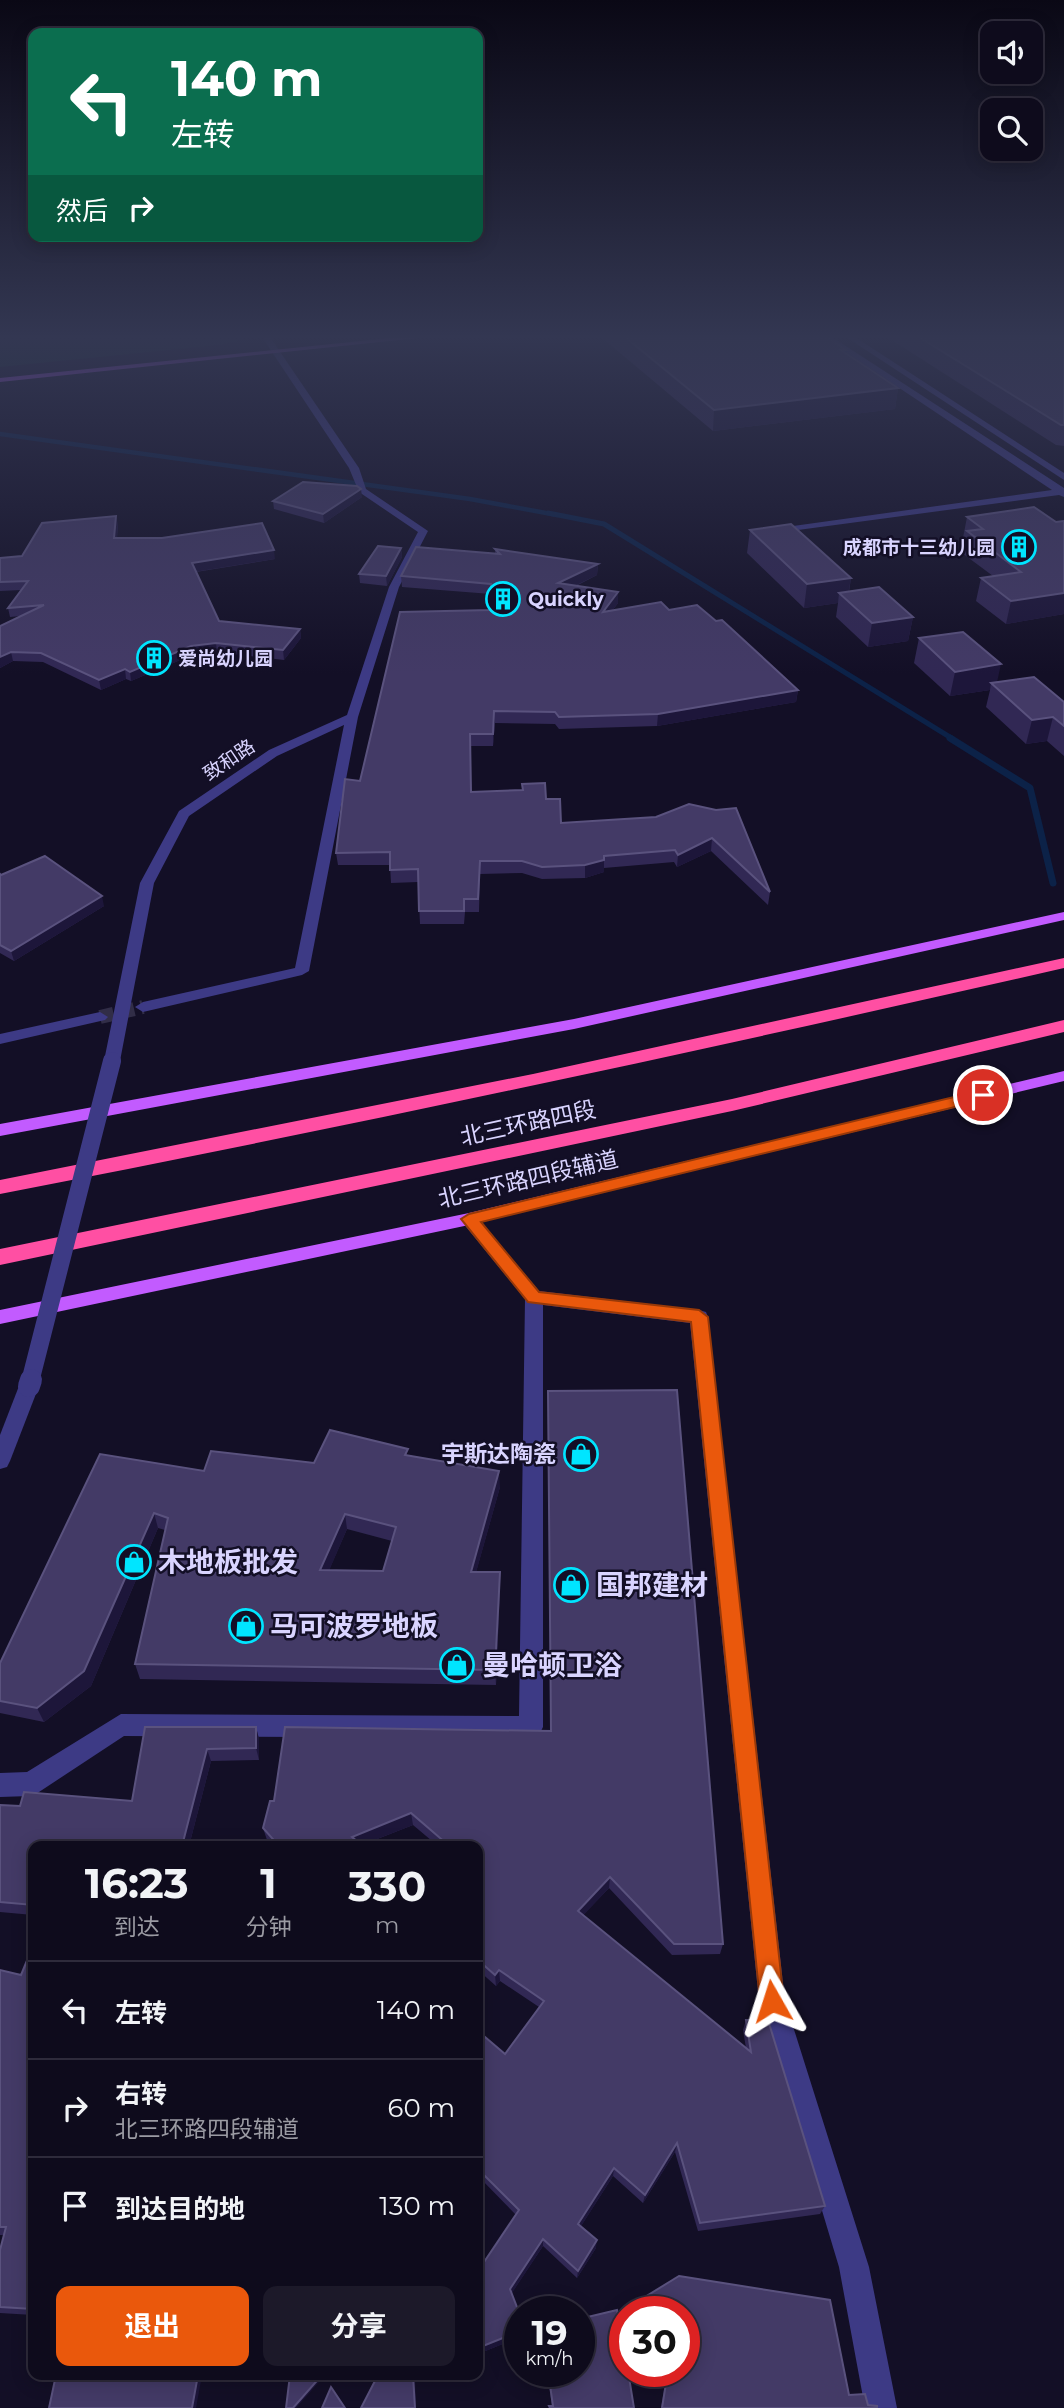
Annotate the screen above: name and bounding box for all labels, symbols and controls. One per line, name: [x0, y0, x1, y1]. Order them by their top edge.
map controls: [980, 21, 1043, 161]
button: sound: [980, 21, 1043, 84]
text: 140 m: [171, 49, 323, 108]
icon: left: [56, 56, 147, 147]
button: search: [980, 98, 1043, 161]
text: 左转: [171, 115, 235, 154]
icon: right: [122, 189, 160, 227]
text: 然后: [56, 195, 108, 227]
building icon: 成都市十三幼儿园: [1000, 528, 1038, 566]
place label: 成都市十三幼儿园: [843, 536, 995, 559]
building icon: Quickly: [484, 580, 522, 618]
place label: Quickly: [528, 588, 604, 611]
building icon: 爱尚幼儿园: [135, 639, 173, 677]
place label: 爱尚幼儿园: [178, 647, 273, 670]
street label: 致和路: [199, 735, 259, 785]
pin: [953, 1065, 1013, 1125]
icon: arrive: [964, 1076, 1002, 1114]
street label: 北三环路四段: [458, 1095, 598, 1151]
street label: 北三环路四段辅道: [435, 1145, 621, 1213]
shop icon: 宇斯达陶瓷: [562, 1435, 600, 1473]
place label: 宇斯达陶瓷: [441, 1440, 556, 1468]
shop icon: 木地板批发: [115, 1543, 153, 1581]
place label: 木地板批发: [158, 1545, 298, 1579]
shop icon: 国邦建材: [552, 1566, 590, 1604]
place label: 国邦建材: [596, 1568, 708, 1602]
shop icon: 马可波罗地板: [227, 1607, 265, 1645]
place label: 马可波罗地板: [270, 1609, 438, 1643]
shop icon: 曼哈顿卫浴: [438, 1646, 476, 1684]
place label: 曼哈顿卫浴: [482, 1648, 622, 1682]
text: 16:23: [85, 1857, 189, 1909]
text: 1: [260, 1857, 277, 1909]
text: 330: [348, 1860, 426, 1912]
text: m: [375, 1911, 399, 1939]
text: 到达: [114, 1913, 160, 1941]
text: 分钟: [245, 1913, 291, 1941]
position arrow: [735, 1964, 809, 2038]
icon: left: [56, 1991, 94, 2029]
text: 140 m: [377, 1994, 455, 2026]
text: 左转: [115, 1997, 167, 2029]
text: 右转: [115, 2078, 167, 2110]
icon: right: [56, 2089, 94, 2127]
text: 60 m: [388, 2092, 455, 2124]
text: 北三环路四段辅道: [115, 2115, 299, 2143]
icon: arrive: [56, 2187, 94, 2225]
text: 130 m: [379, 2190, 455, 2222]
text: 到达目的地: [115, 2193, 245, 2225]
button: 退出: [56, 2286, 249, 2366]
button: 分享: [263, 2286, 455, 2366]
speed limit sign: 30: [609, 2296, 700, 2387]
text: 19: [531, 2311, 568, 2354]
text: km/h: [525, 2348, 574, 2370]

